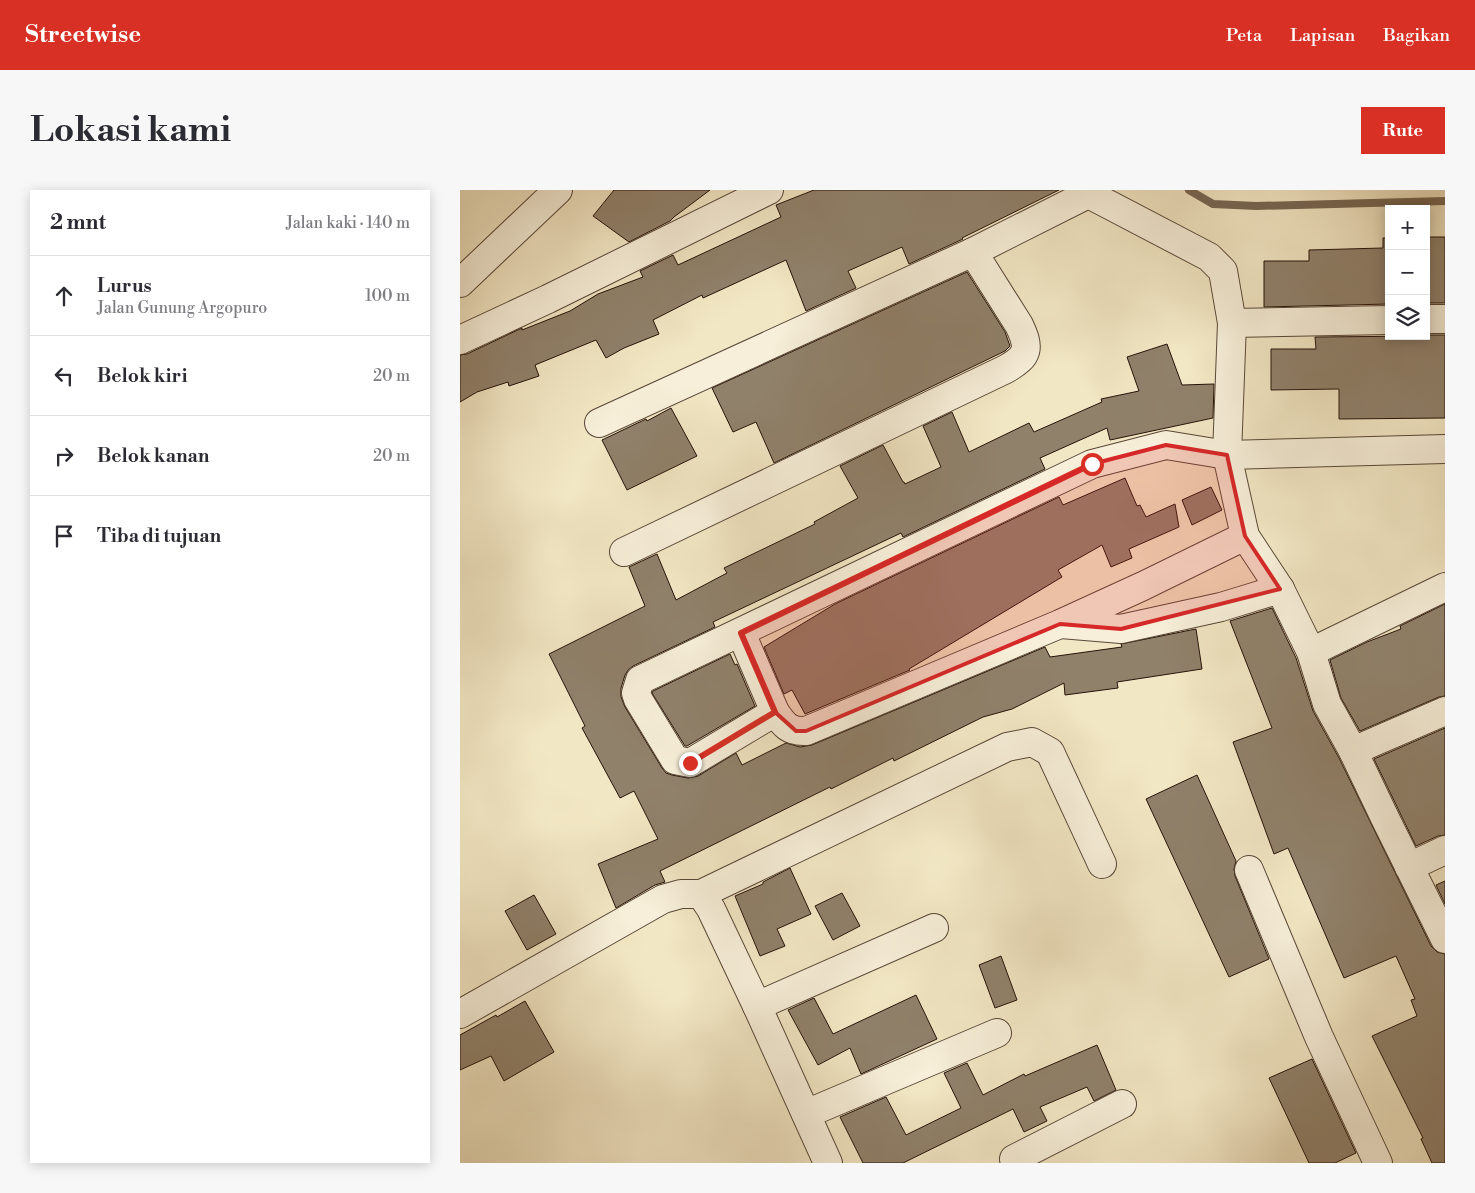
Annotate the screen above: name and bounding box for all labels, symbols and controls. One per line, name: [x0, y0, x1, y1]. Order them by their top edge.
text: Streetwise: [25, 20, 141, 50]
text: Peta: [1226, 24, 1262, 47]
text: Lapisan: [1290, 24, 1355, 47]
text: Bagikan: [1383, 24, 1450, 47]
button: Rute: [1361, 107, 1445, 154]
text: Lokasi kami: [30, 109, 231, 152]
map controls: [1385, 205, 1430, 340]
button: +: [1385, 205, 1430, 250]
text: 2 mnt: [50, 210, 106, 236]
text: Jalan kaki · 140 m: [286, 213, 410, 233]
button: −: [1385, 250, 1430, 295]
text: Lurus: [97, 274, 152, 298]
icon: ahead: [50, 282, 78, 310]
text: 100 m: [365, 286, 410, 306]
button: layers: [1385, 295, 1430, 340]
text: Jalan Gunung Argopuro: [97, 298, 267, 318]
icon: left: [50, 362, 78, 390]
text: Belok kiri: [97, 364, 187, 388]
text: 20 m: [373, 366, 410, 386]
icon: right: [50, 442, 78, 470]
text: Belok kanan: [97, 444, 210, 468]
text: 20 m: [373, 446, 410, 466]
route start: [1081, 453, 1104, 476]
icon: arrive: [50, 522, 78, 550]
text: Tiba di tujuan: [97, 524, 221, 548]
route end: [679, 752, 702, 775]

